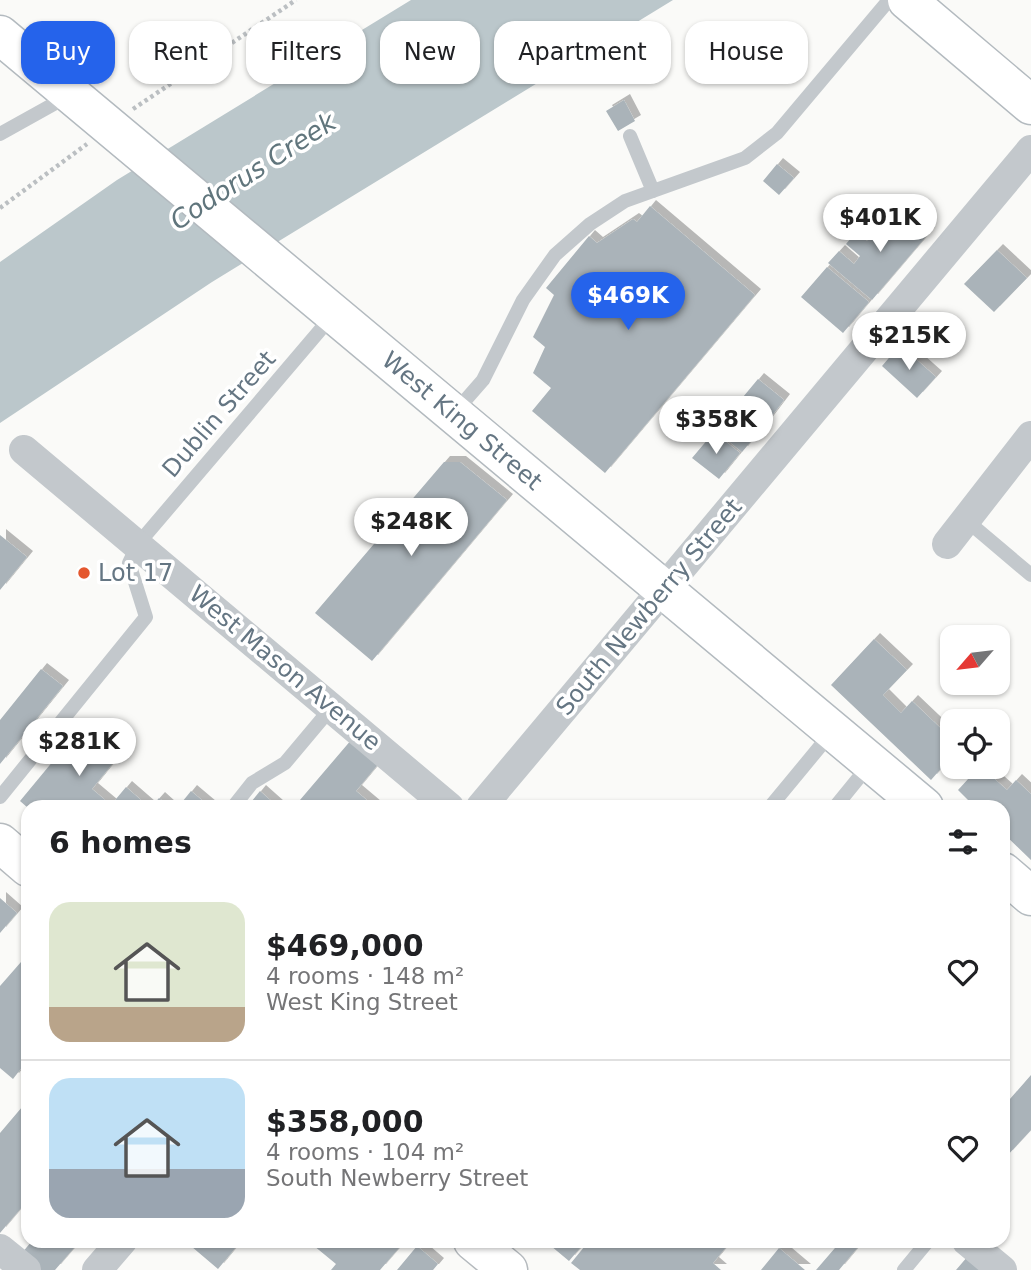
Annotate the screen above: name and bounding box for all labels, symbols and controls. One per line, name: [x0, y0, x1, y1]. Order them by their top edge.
chip: Buy: [21, 21, 115, 84]
chip: Rent: [129, 21, 232, 84]
chip: Filters: [246, 21, 366, 84]
chip: New: [380, 21, 480, 84]
chip: Apartment: [494, 21, 671, 84]
chip: House: [685, 21, 808, 84]
water label: Codorus Creek: [165, 106, 342, 236]
pin: $401K: [831, 194, 929, 254]
text: $401K: [839, 204, 921, 230]
pin: $469K: [579, 272, 677, 332]
text: $469K: [587, 282, 669, 308]
pin: $215K: [860, 312, 958, 372]
text: $215K: [868, 322, 950, 348]
street label: Dublin Street: [157, 345, 281, 483]
street label: West King Street: [376, 346, 548, 496]
pin: $358K: [667, 396, 765, 456]
text: $358K: [675, 406, 757, 432]
street label: South Newberry Street: [550, 493, 748, 721]
pin: $248K: [362, 498, 460, 558]
text: $248K: [370, 508, 452, 534]
place label: Lot 17: [98, 559, 173, 587]
marker: Lot 17: [76, 565, 92, 581]
street label: West Mason Avenue: [184, 580, 386, 756]
north arrow: [940, 625, 1010, 695]
map controls: [940, 625, 1010, 779]
button: locate: [940, 709, 1010, 779]
pin: $281K: [30, 718, 128, 778]
text: $281K: [38, 728, 120, 754]
icon: filters: [944, 823, 982, 861]
text: 6 homes: [49, 825, 192, 860]
text: $469,000: [266, 928, 424, 963]
icon: home: [105, 930, 189, 1014]
icon: heart: [944, 953, 982, 991]
text: 4 rooms · 148 m²: [266, 963, 464, 989]
text: West King Street: [266, 989, 458, 1015]
text: $358,000: [266, 1104, 424, 1139]
icon: home: [105, 1106, 189, 1190]
icon: heart: [944, 1129, 982, 1167]
text: 4 rooms · 104 m²: [266, 1139, 464, 1165]
text: South Newberry Street: [266, 1165, 528, 1191]

